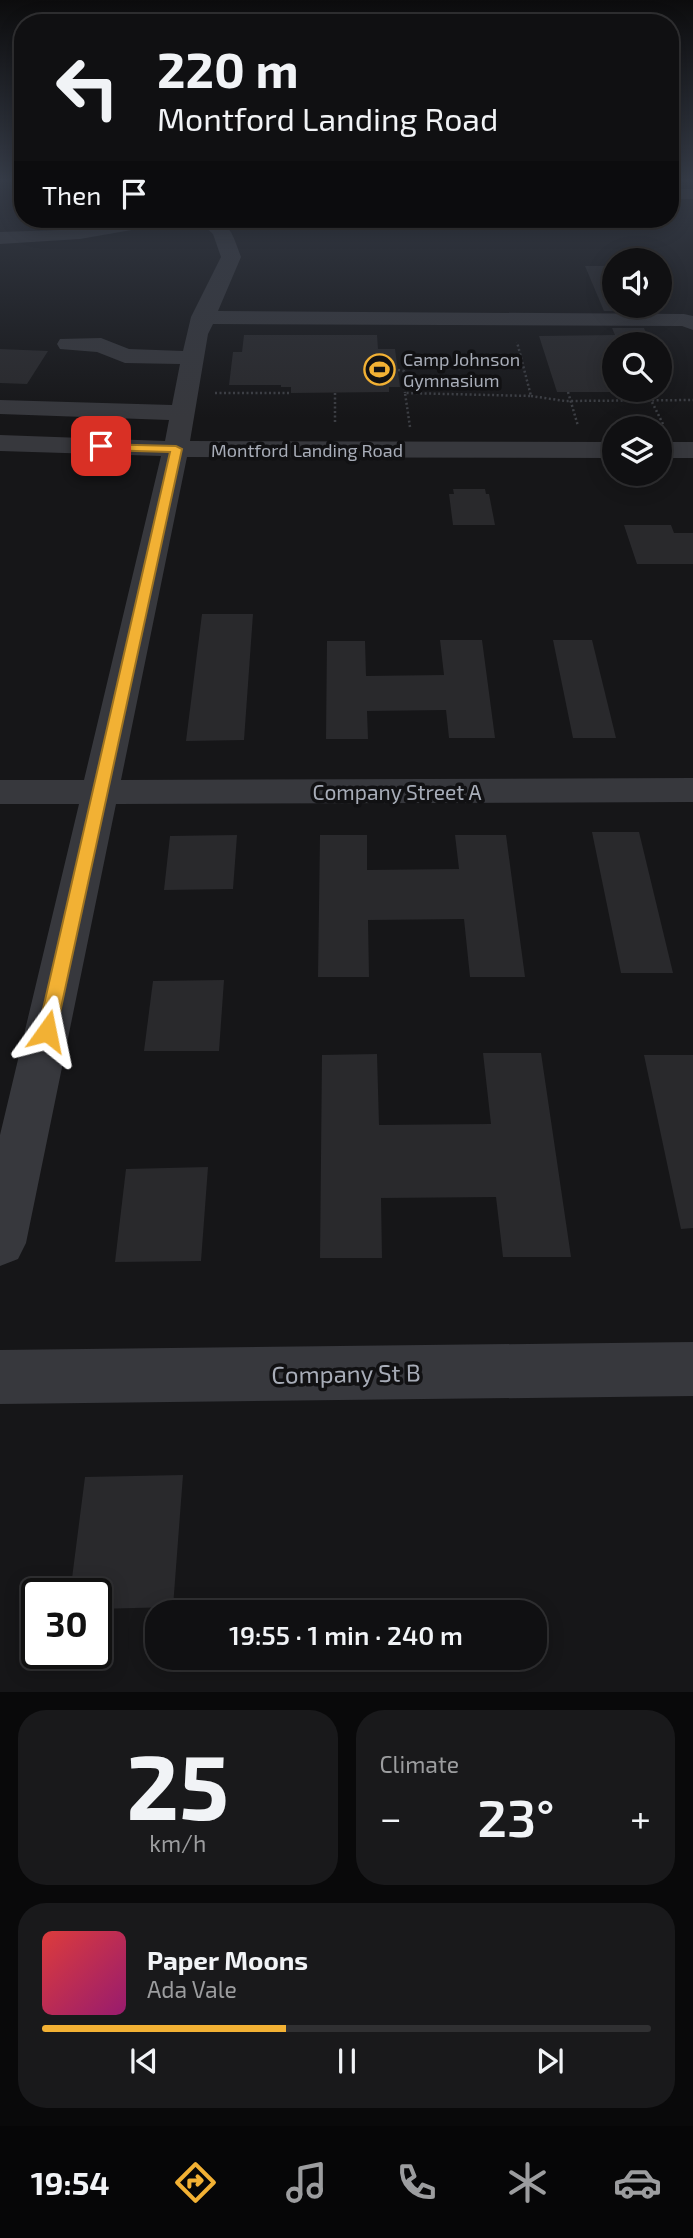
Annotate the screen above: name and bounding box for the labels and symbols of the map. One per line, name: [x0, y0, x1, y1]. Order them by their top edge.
place label: Camp Johnson Gymnasium: [403, 348, 520, 391]
sports icon: Camp Johnson Gymnasium: [363, 352, 397, 386]
pin: [71, 416, 131, 476]
street label: Montford Landing Road: [211, 439, 403, 461]
street label: Company Street A: [312, 779, 482, 804]
position arrow: [10, 994, 84, 1068]
street label: Company St B: [271, 1357, 421, 1389]
speed limit sign: 30: [21, 1578, 112, 1669]

